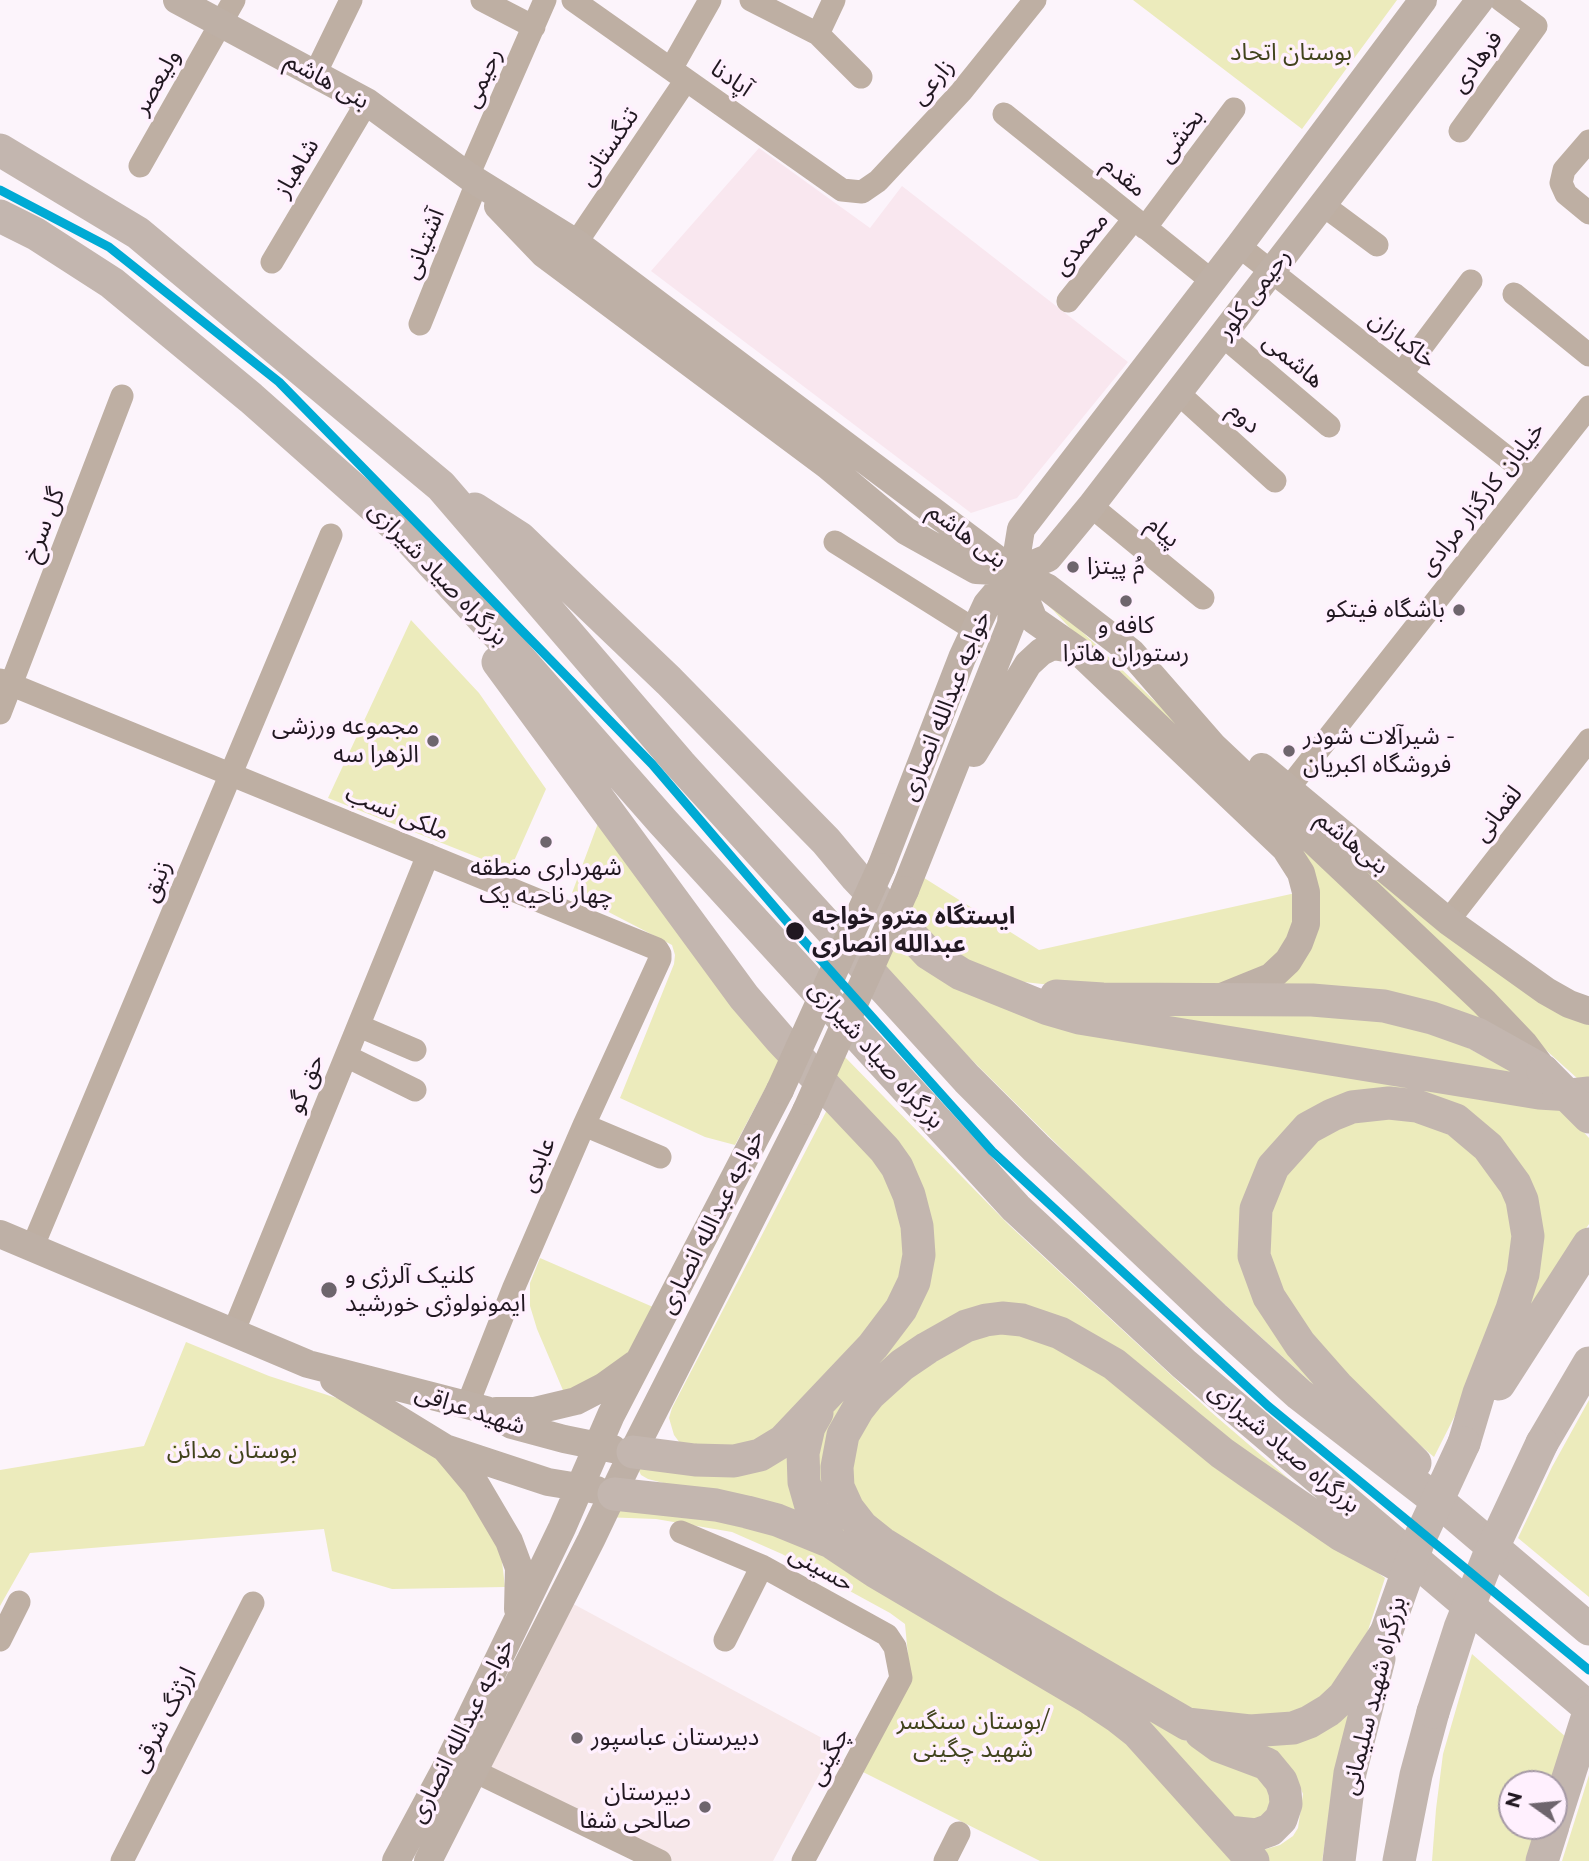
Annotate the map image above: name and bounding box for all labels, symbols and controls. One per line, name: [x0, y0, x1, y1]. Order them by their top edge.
street label: فرهادی: [1445, 25, 1509, 99]
park label: بوستان اتحاد: [1230, 39, 1352, 67]
street label: ولیعصر: [127, 44, 187, 120]
street label: رحیمی: [457, 44, 509, 112]
street label: بنی هاشم: [280, 46, 374, 116]
street label: زارعی: [905, 53, 961, 111]
street label: آپادنا: [704, 54, 758, 104]
street label: تنگستانی: [572, 102, 646, 192]
street label: بخشی: [1152, 103, 1210, 169]
street label: شاهباز: [268, 133, 326, 203]
street label: مقدم: [1096, 150, 1152, 204]
street label: آشتیانی: [397, 205, 451, 283]
street label: محمدی: [1047, 207, 1115, 281]
street label: رحیمی کلور: [1211, 243, 1297, 345]
street label: خاکبازان: [1363, 305, 1441, 375]
street label: هاشمی: [1257, 327, 1329, 395]
street label: دوم: [1222, 396, 1266, 440]
street label: خیابان کارگزار مرادی: [1413, 416, 1551, 582]
street label: گل سرخ: [17, 484, 71, 566]
street label: بزرگراه صیاد شیرازی: [362, 496, 514, 652]
street label: بنی هاشم: [922, 497, 1012, 575]
street label: پیام: [1140, 510, 1186, 554]
place label: مُ پیتزا: [1087, 553, 1145, 581]
marker: مُ پیتزا: [1065, 559, 1081, 575]
marker: کافه و رستوران هاترا: [1118, 593, 1134, 609]
place label: باشگاه فیتکو: [1325, 596, 1445, 624]
marker: باشگاه فیتکو: [1451, 602, 1467, 618]
street label: خواجه عبدالله انصاری: [895, 607, 997, 805]
place label: کافه و رستوران هاترا: [1063, 612, 1189, 668]
place label: مجموعه ورزشی الزهرا سه: [272, 713, 419, 769]
place label: شیرآلات شودر - فروشگاه اکبریان: [1303, 723, 1455, 779]
marker: مجموعه ورزشی الزهرا سه: [425, 733, 441, 749]
marker: شیرآلات شودر - فروشگاه اکبریان: [1281, 743, 1297, 759]
street label: ملکی نسب: [341, 779, 453, 847]
street label: لقمانی: [1467, 780, 1529, 848]
street label: بنی‌هاشم: [1310, 805, 1394, 881]
marker: شهرداری منطقه چهار ناحیه یک: [538, 834, 554, 850]
place label: شهرداری منطقه چهار ناحیه یک: [470, 854, 622, 910]
street label: زنبق: [136, 856, 178, 906]
place label: ایستگاه مترو خواجه عبدالله انصاری: [812, 903, 1015, 959]
marker: ایستگاه مترو خواجه عبدالله انصاری: [784, 920, 806, 942]
street label: بزرگراه صیاد شیرازی: [802, 975, 950, 1135]
street label: حق گو: [281, 1050, 331, 1118]
street label: خواجه عبدالله انصاری: [653, 1125, 771, 1319]
street label: عابدی: [514, 1133, 562, 1197]
place label: کلنیک آلرژی و ایمونولوژی خورشید: [345, 1262, 526, 1318]
marker: کلنیک آلرژی و ایمونولوژی خورشید: [319, 1280, 339, 1300]
street label: بزرگراه صیاد شیرازی: [1202, 1376, 1366, 1520]
street label: شهید عراقی: [411, 1379, 529, 1441]
park label: بوستان مدائن: [167, 1437, 297, 1465]
street label: حسینی: [784, 1540, 858, 1598]
street label: بزرگراه شهید سلیمانی: [1335, 1594, 1413, 1798]
street label: خواجه عبدالله انصاری: [403, 1634, 521, 1828]
street label: ارژنگ شرقی: [125, 1662, 203, 1778]
park label: بوستان سنگسر/ شهید چگینی: [897, 1708, 1049, 1764]
street label: چگینی: [802, 1723, 856, 1791]
place label: دبیرستان عباسپور: [591, 1724, 759, 1752]
marker: دبیرستان عباسپور: [569, 1730, 585, 1746]
north arrow: [1498, 1770, 1568, 1840]
place label: دبیرستان صالحی شفا: [579, 1779, 691, 1835]
text: N: [1501, 1790, 1527, 1810]
marker: دبیرستان صالحی شفا: [697, 1799, 713, 1815]

